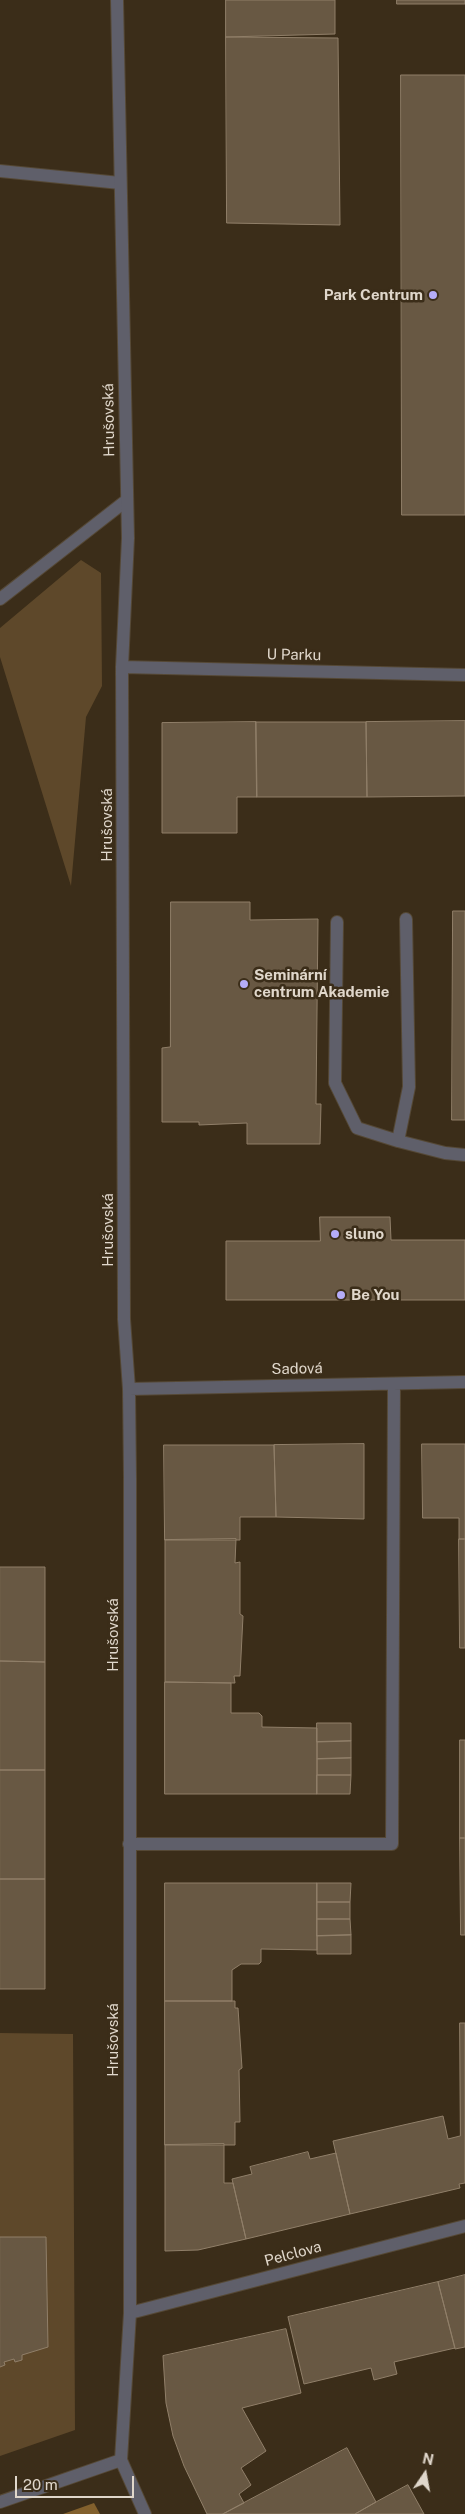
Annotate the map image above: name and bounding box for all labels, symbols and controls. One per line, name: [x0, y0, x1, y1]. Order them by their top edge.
place label: Park Centrum: [324, 286, 423, 304]
marker: Park Centrum: [427, 289, 439, 301]
street label: Hrušovská: [99, 383, 119, 457]
street label: U Parku: [267, 646, 321, 664]
street label: Hrušovská: [98, 788, 116, 862]
place label: Seminární centrum Akademie: [254, 966, 389, 1001]
marker: Seminární centrum Akademie: [238, 978, 250, 990]
street label: Hrušovská: [99, 1193, 117, 1267]
place label: sluno: [345, 1225, 384, 1243]
marker: sluno: [329, 1228, 341, 1240]
place label: Be You: [351, 1286, 399, 1304]
marker: Be You: [335, 1289, 347, 1301]
street label: Sadová: [271, 1360, 323, 1378]
street label: Hrušovská: [104, 1598, 122, 1672]
street label: Hrušovská: [104, 2003, 122, 2077]
street label: Pelclova: [263, 2238, 323, 2270]
north arrow: [400, 2449, 450, 2499]
text: N: [421, 2450, 435, 2468]
scale bar: [18, 2466, 136, 2498]
text: 20 m: [23, 2476, 58, 2493]

